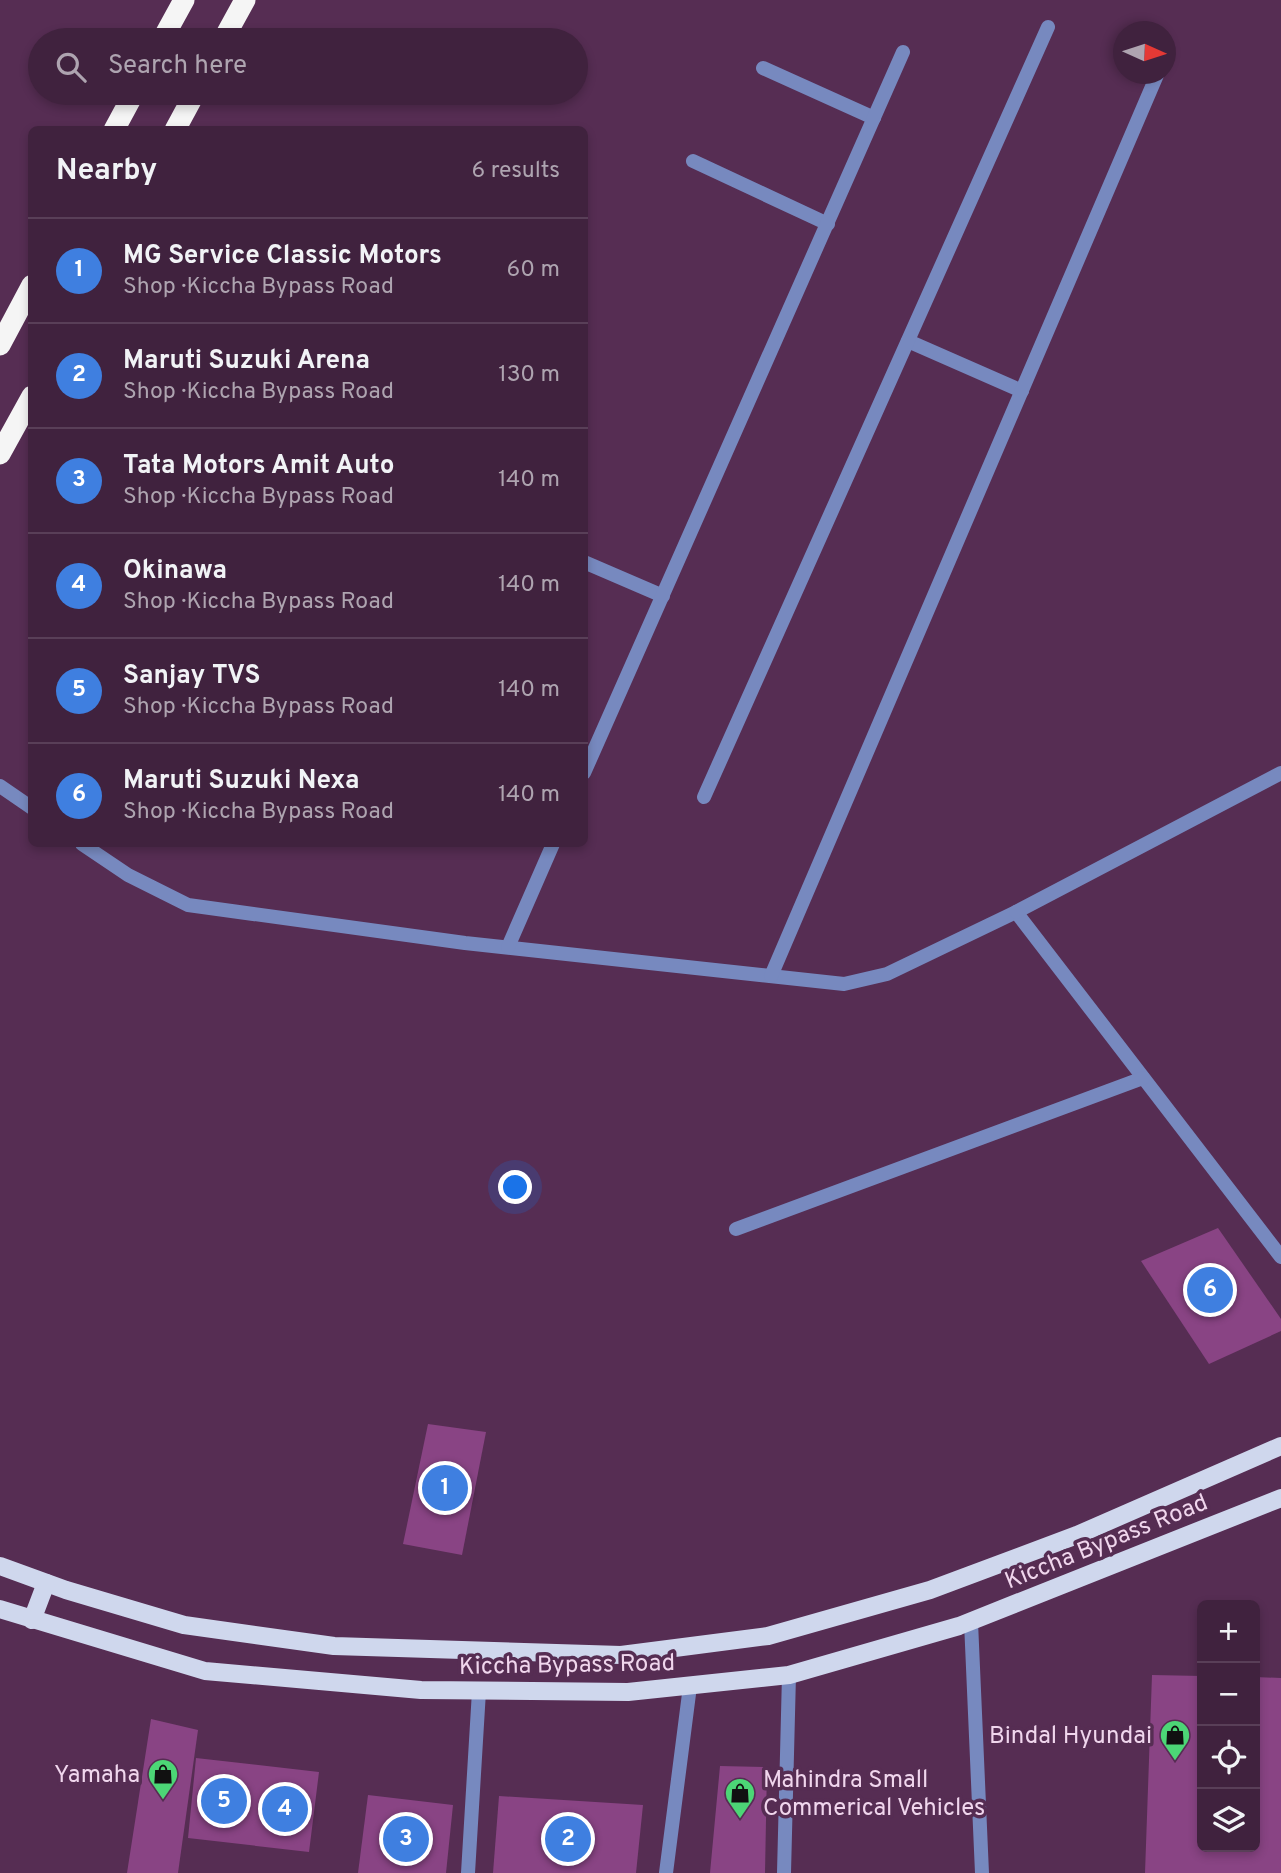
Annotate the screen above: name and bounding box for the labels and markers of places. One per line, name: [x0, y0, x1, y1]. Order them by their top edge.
pin: 6: [1187, 1264, 1233, 1316]
pin: 1: [422, 1462, 468, 1514]
shop icon: Bindal Hyundai: [1158, 1718, 1192, 1762]
place label: Bindal Hyundai: [989, 1722, 1152, 1752]
shop icon: Yamaha: [146, 1757, 180, 1801]
place label: Yamaha: [54, 1761, 140, 1791]
place label: Mahindra Small Commerical Vehicles: [763, 1766, 985, 1824]
pin: 5: [201, 1775, 247, 1827]
shop icon: Mahindra Small Commerical Vehicles: [723, 1776, 757, 1820]
pin: 4: [262, 1783, 308, 1835]
pin: 3: [383, 1813, 429, 1865]
pin: 2: [545, 1813, 591, 1865]

